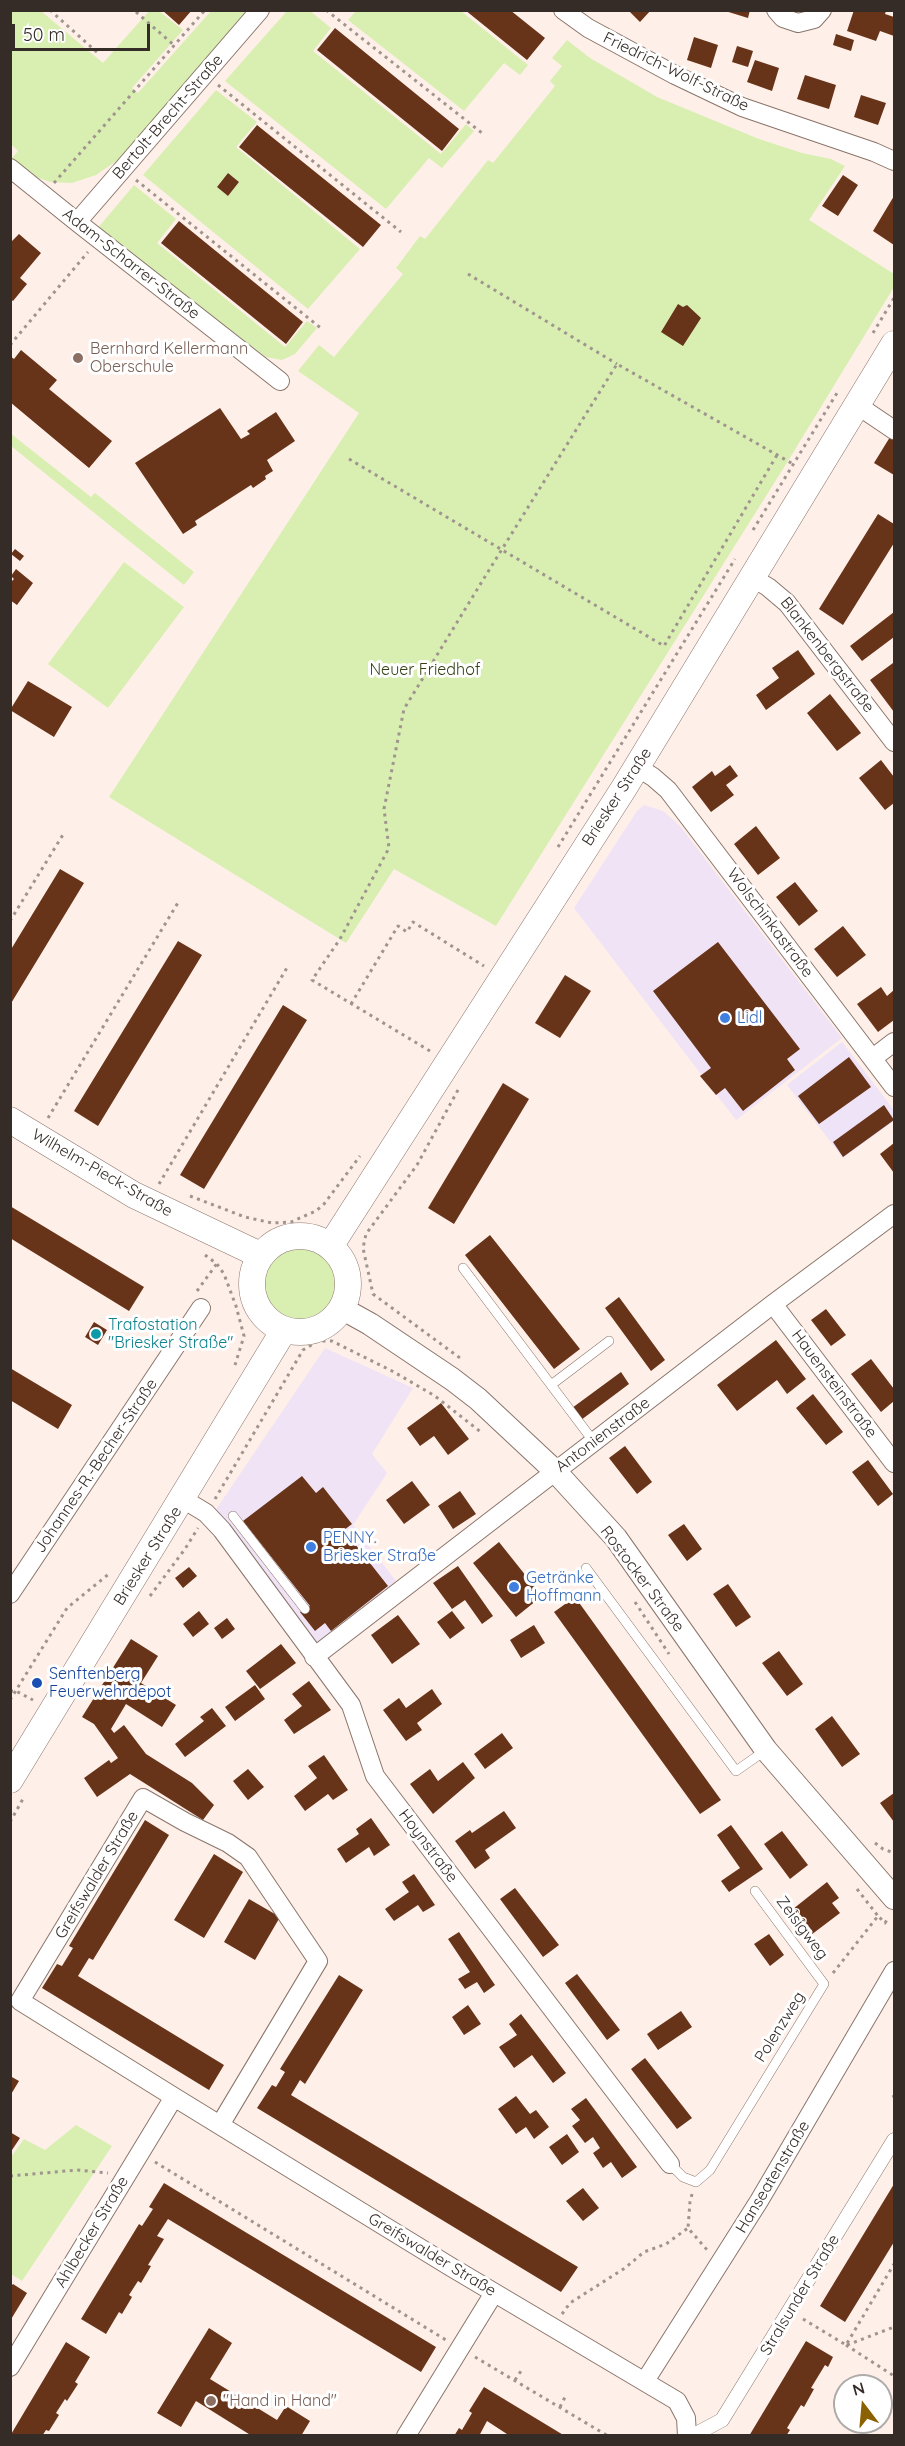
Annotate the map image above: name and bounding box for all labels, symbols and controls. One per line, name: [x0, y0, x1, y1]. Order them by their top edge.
scale bar: [15, 12, 153, 50]
text: 50 m: [23, 23, 65, 46]
street label: Friedrich-Wolf-Straße: [600, 28, 752, 116]
street label: Bertolt-Brecht-Straße: [109, 51, 227, 183]
street label: Adam-Scharrer-Straße: [59, 204, 203, 324]
place label: Bernhard Kellermann Oberschule: [90, 339, 248, 377]
marker: Bernhard Kellermann Oberschule: [71, 351, 85, 365]
street label: Blankenbergstraße: [776, 593, 878, 717]
park label: Neuer Friedhof: [369, 660, 481, 680]
street label: Briesker Straße: [578, 744, 656, 850]
street label: Wolschinkastraße: [723, 865, 817, 981]
place label: Lidl: [737, 1008, 762, 1028]
marker: Lidl: [718, 1011, 732, 1025]
street label: Wilhelm-Pieck-Straße: [28, 1125, 176, 1221]
place label: Trafostation "Briesker Straße": [108, 1315, 233, 1353]
street label: Hauensteinstraße: [787, 1326, 881, 1442]
marker: Trafostation "Briesker Straße": [89, 1327, 103, 1341]
street label: Johannes-R.-Becher-Straße: [30, 1375, 162, 1557]
street label: Antonienstraße: [552, 1393, 654, 1477]
street label: Briesker Straße: [110, 1503, 186, 1609]
street label: Rostocker Straße: [596, 1522, 688, 1636]
place label: PENNY. Briesker Straße: [323, 1528, 436, 1566]
marker: PENNY. Briesker Straße: [304, 1540, 318, 1554]
place label: Getränke Hoffmann: [526, 1568, 601, 1606]
marker: Getränke Hoffmann: [507, 1580, 521, 1594]
place label: Senftenberg Feuerwehrdepot: [49, 1664, 171, 1702]
marker: Senftenberg Feuerwehrdepot: [30, 1676, 44, 1690]
street label: Hoynstraße: [394, 1806, 462, 1886]
street label: Greifswalder Straße: [51, 1807, 143, 1943]
street label: Zeisigweg: [772, 1892, 832, 1964]
street label: Polenzweg: [751, 1988, 809, 2066]
street label: Hanseatenstraße: [732, 2117, 814, 2237]
street label: Ahlbecker Straße: [51, 2173, 133, 2291]
street label: Greifswalder Straße: [364, 2209, 500, 2301]
street label: Stralsunder Straße: [756, 2231, 844, 2359]
north arrow: [833, 2374, 893, 2434]
text: N: [850, 2377, 867, 2400]
place label: "Hand in Hand": [223, 2391, 337, 2411]
marker: "Hand in Hand": [204, 2394, 218, 2408]

